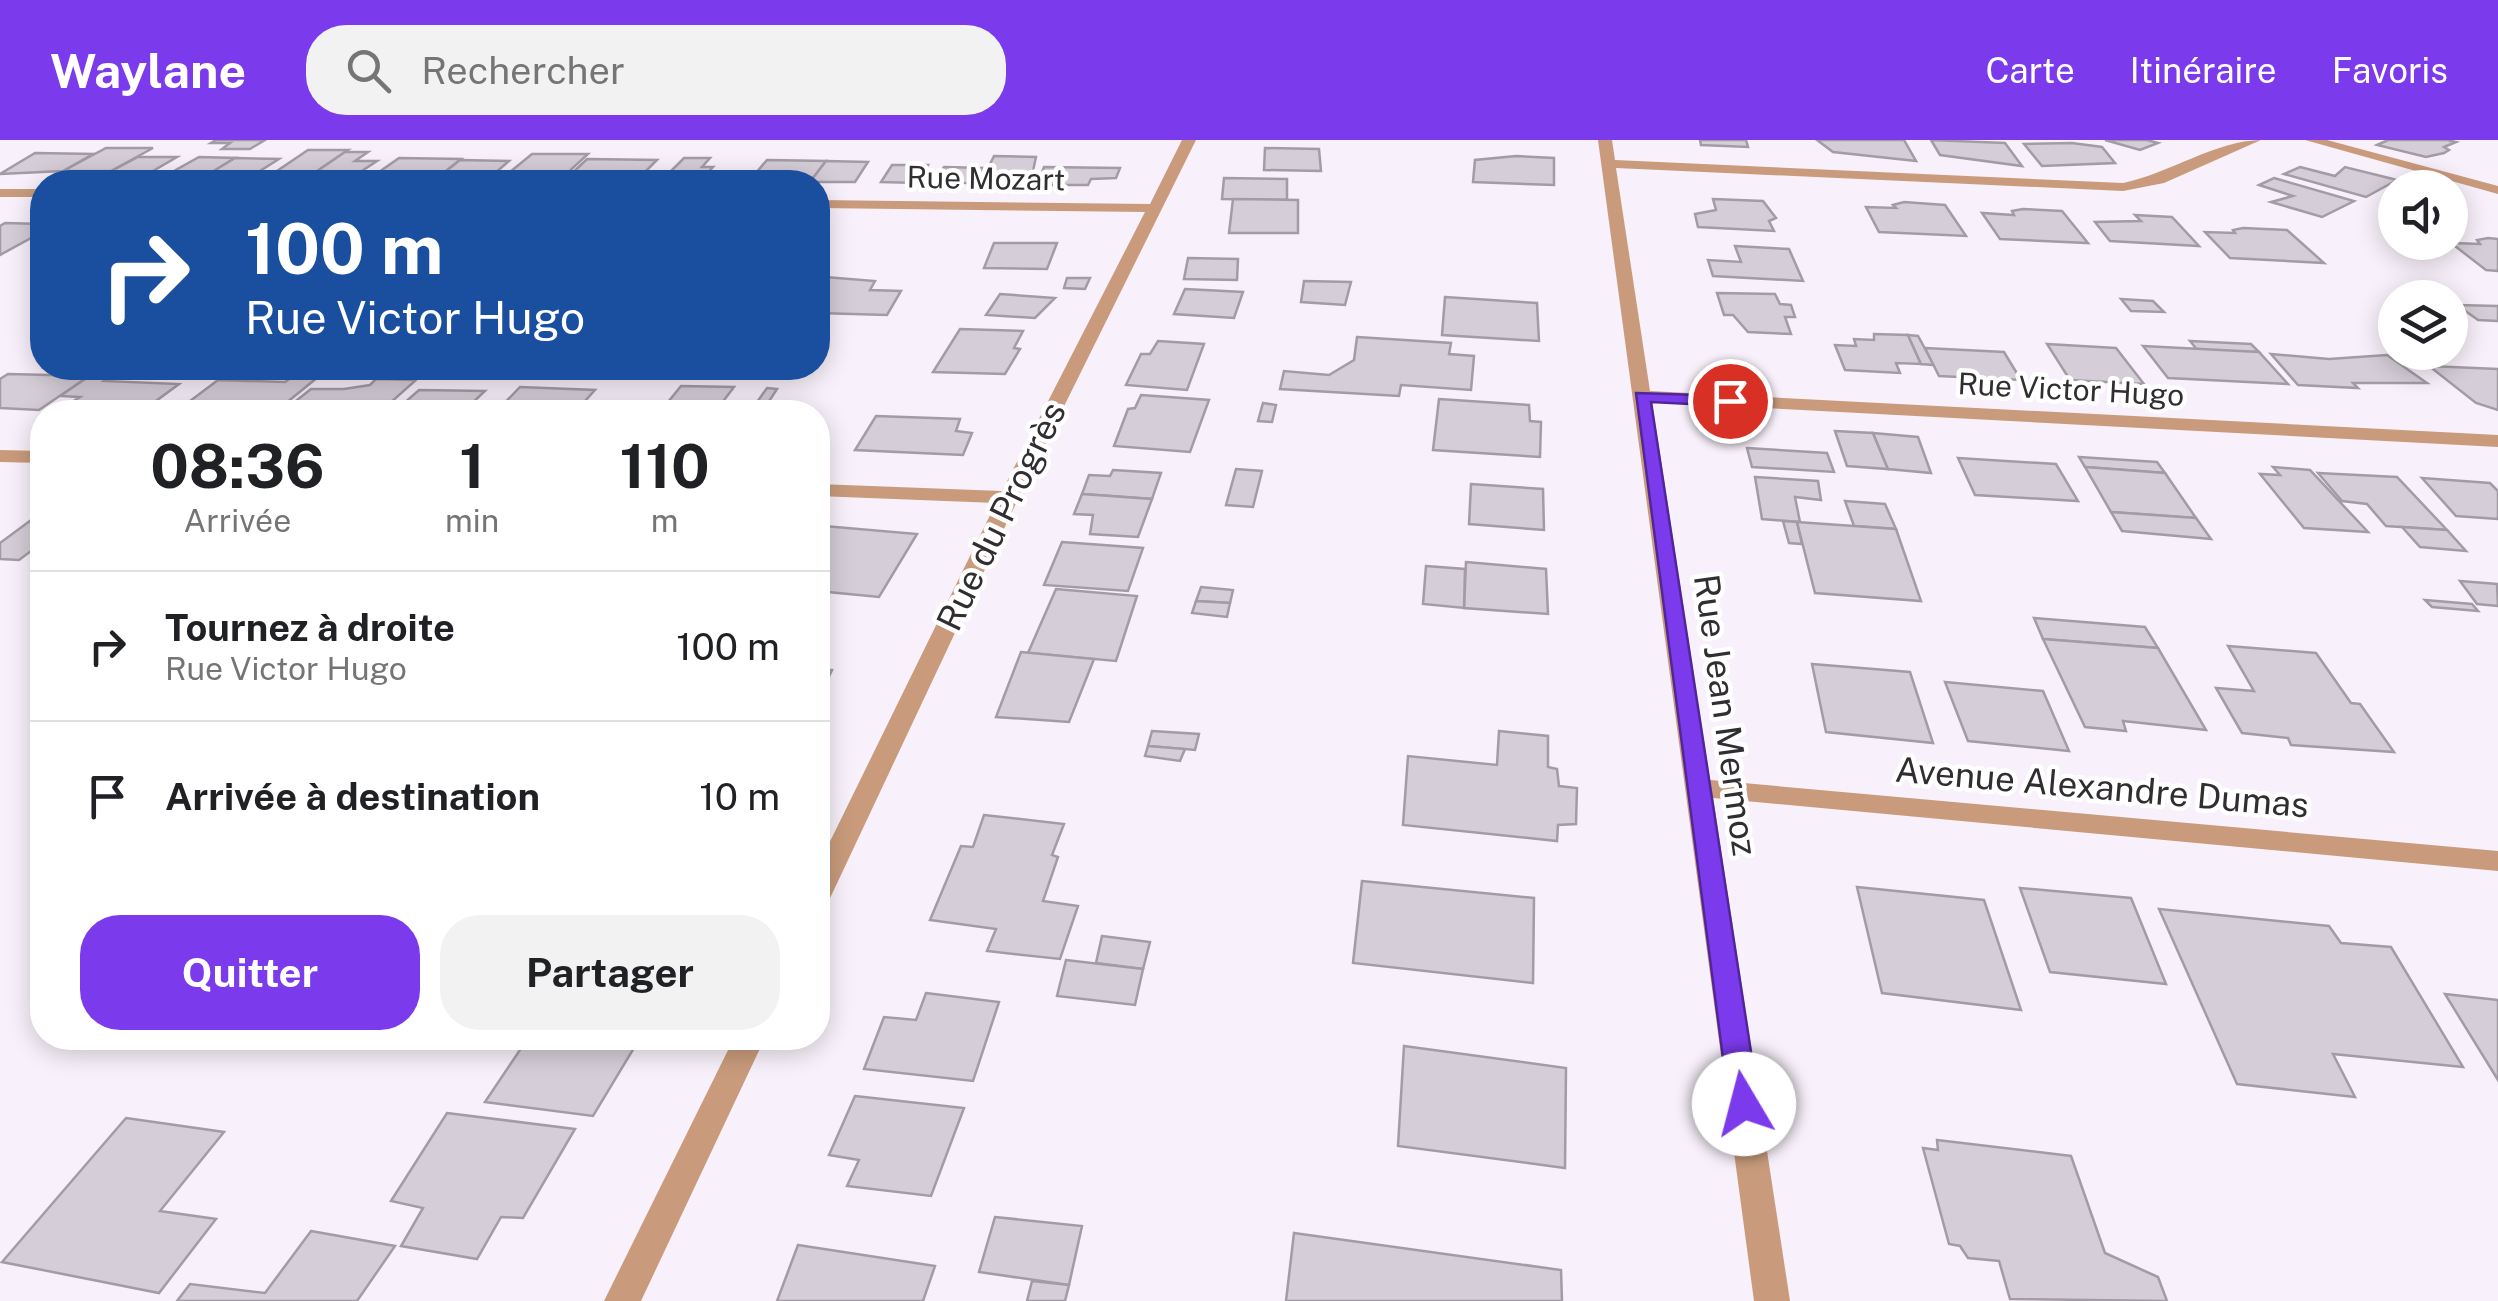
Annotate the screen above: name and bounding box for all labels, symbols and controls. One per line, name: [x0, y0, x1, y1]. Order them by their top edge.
search box: [306, 25, 1006, 115]
text: Waylane: [50, 42, 246, 99]
icon: search: [341, 43, 396, 98]
text: Rechercher: [421, 48, 625, 93]
text: Carte: [1985, 50, 2075, 91]
text: Itinéraire: [2130, 50, 2277, 91]
text: Favoris: [2332, 50, 2448, 91]
street label: Rue Mozart: [906, 159, 1066, 197]
map controls: [2378, 170, 2468, 370]
button: sound: [2378, 170, 2468, 260]
text: 100 m: [245, 207, 443, 290]
icon: right: [80, 210, 210, 340]
button: layers: [2378, 280, 2468, 370]
text: Rue Victor Hugo: [245, 291, 585, 344]
pin: [1688, 359, 1773, 444]
street label: Rue Victor Hugo: [1957, 365, 2185, 413]
icon: arrive: [1703, 374, 1758, 429]
street label: Rue du Progrès: [928, 395, 1074, 637]
text: 08:36: [150, 431, 325, 502]
text: 1: [459, 431, 485, 502]
text: 110: [620, 431, 710, 502]
text: Arrivée: [184, 502, 291, 539]
text: min: [445, 502, 499, 539]
text: m: [651, 502, 678, 539]
street label: Rue Jean Mermoz: [1686, 572, 1766, 858]
text: Tournez à droite: [165, 605, 455, 650]
icon: right: [80, 619, 135, 674]
text: 100 m: [676, 624, 780, 669]
text: Rue Victor Hugo: [165, 650, 407, 687]
street label: Avenue Alexandre Dumas: [1894, 749, 2310, 825]
icon: arrive: [80, 769, 135, 824]
text: Arrivée à destination: [165, 774, 540, 819]
text: 10 m: [699, 774, 780, 819]
button: Quitter: [80, 915, 420, 1030]
button: Partager: [440, 915, 780, 1030]
position arrow: [1692, 1052, 1796, 1156]

